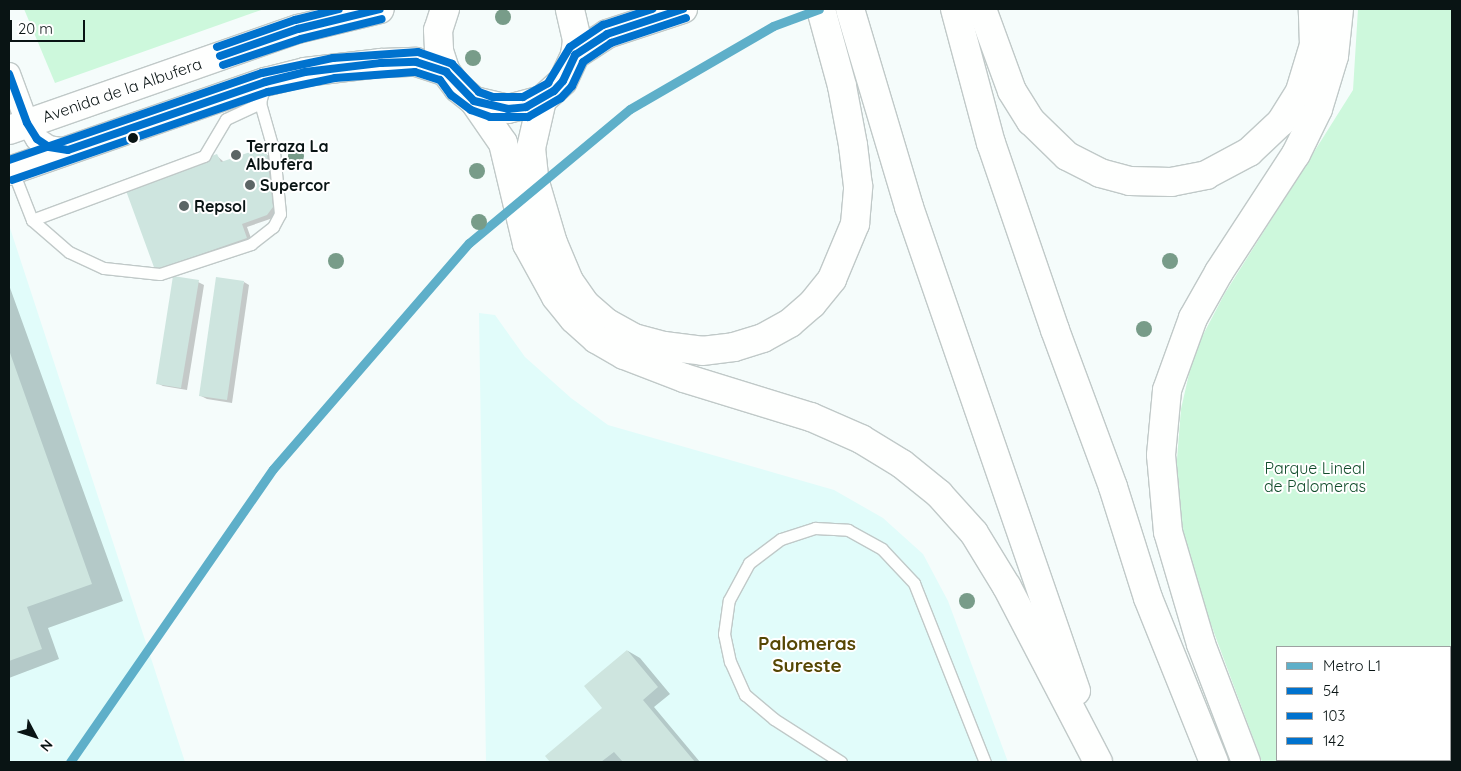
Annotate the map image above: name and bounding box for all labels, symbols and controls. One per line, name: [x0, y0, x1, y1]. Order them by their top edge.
scale bar: [12, 10, 88, 42]
text: 20 m: [18, 19, 53, 38]
street label: Avenida de la Albufera: [40, 54, 204, 126]
unlabelled marker: [128, 133, 138, 143]
place label: Terraza La Albufera: [246, 136, 329, 174]
marker: Terraza La Albufera: [230, 149, 242, 161]
place label: Supercor: [260, 175, 330, 195]
marker: Supercor: [244, 179, 256, 191]
place label: Repsol: [194, 196, 246, 216]
marker: Repsol: [178, 200, 190, 212]
park label: Parque Lineal de Palomeras: [1264, 458, 1366, 496]
district label: Palomeras Sureste: [758, 633, 856, 677]
legend: [1276, 646, 1451, 761]
text: Metro L1: [1323, 656, 1381, 675]
text: 54: [1323, 681, 1339, 700]
text: 103: [1323, 706, 1345, 725]
north arrow: [10, 711, 60, 761]
text: 142: [1323, 731, 1345, 750]
text: N: [36, 736, 57, 755]

